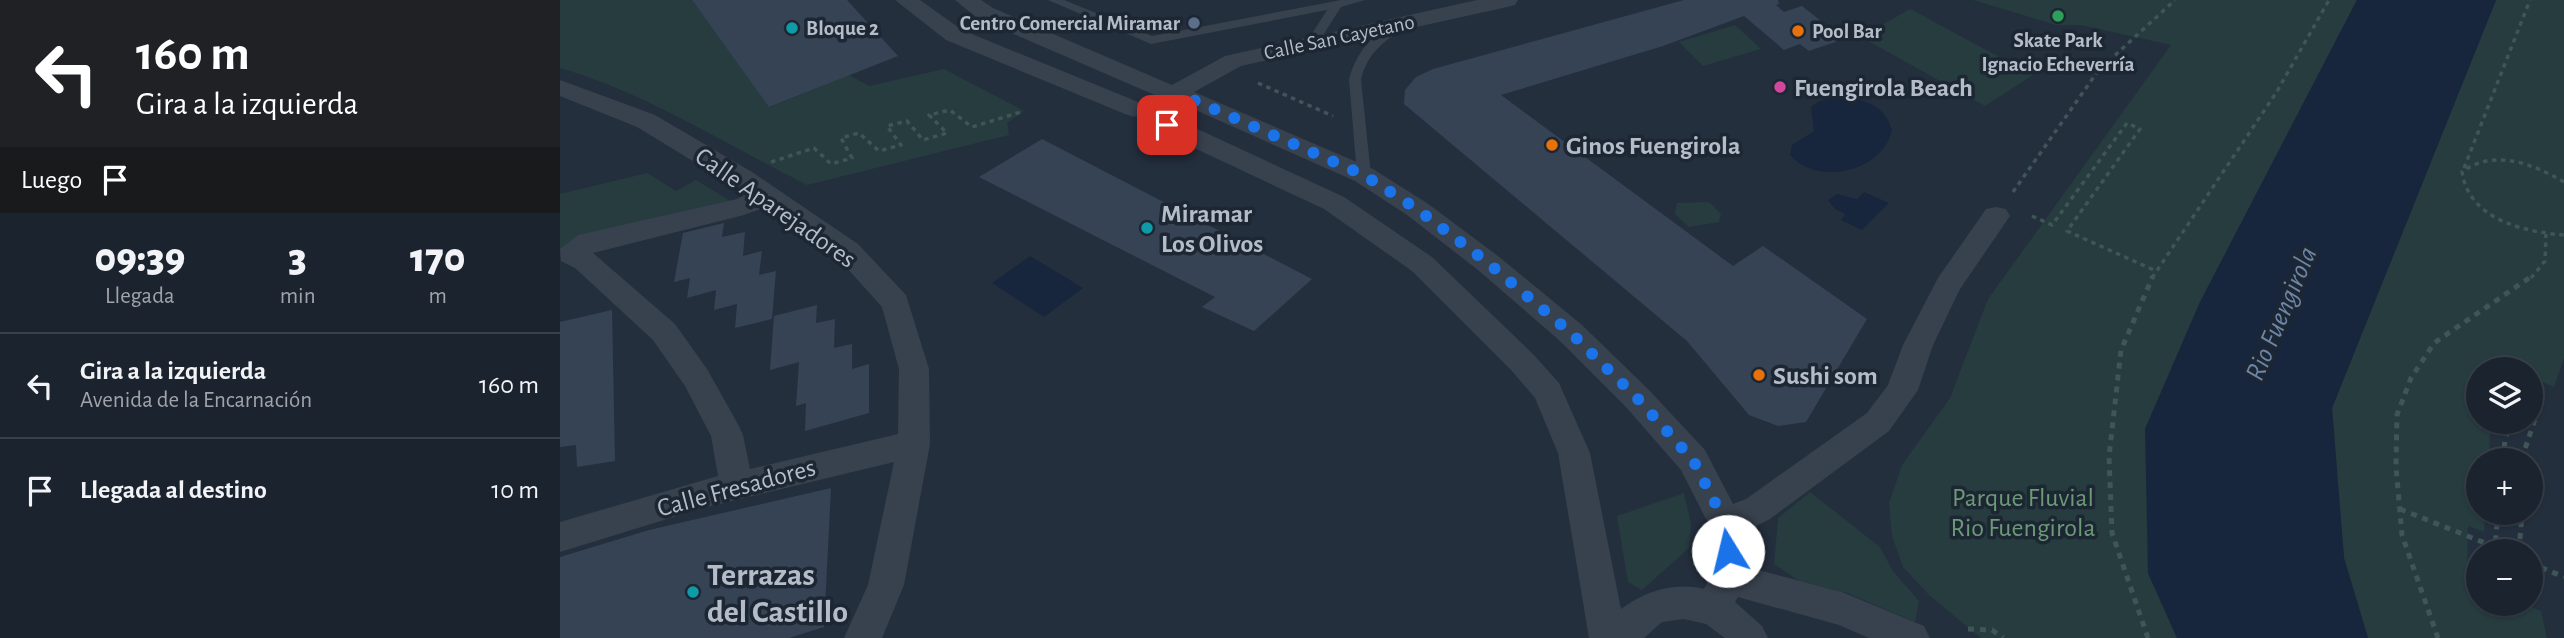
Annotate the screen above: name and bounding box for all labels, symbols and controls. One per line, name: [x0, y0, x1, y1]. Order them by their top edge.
marker: Skate Park Ignacio Echeverría: [2050, 8, 2066, 24]
street label: Calle San Cayetano: [1262, 11, 1416, 64]
place label: Centro Comercial Miramar: [960, 13, 1181, 34]
marker: Centro Comercial Miramar: [1186, 15, 1202, 31]
place label: Bloque 2: [806, 18, 879, 39]
marker: Bloque 2: [784, 20, 800, 36]
place label: Pool Bar: [1812, 21, 1883, 42]
marker: Pool Bar: [1790, 23, 1806, 39]
icon: left: [21, 28, 112, 119]
text: 160 m: [136, 30, 250, 79]
place label: Skate Park Ignacio Echeverría: [1981, 30, 2135, 75]
place label: Fuengirola Beach: [1794, 75, 1973, 101]
marker: Fuengirola Beach: [1772, 79, 1788, 95]
text: Gira a la izquierda: [136, 88, 358, 120]
pin: [1137, 95, 1197, 155]
icon: arrive: [1148, 106, 1186, 144]
place label: Ginos Fuengirola: [1566, 133, 1740, 159]
marker: Ginos Fuengirola: [1544, 137, 1560, 153]
street label: Calle Aparejadores: [690, 143, 860, 273]
icon: arrive: [96, 161, 134, 199]
text: Luego: [21, 167, 82, 193]
place label: Miramar Los Olivos: [1161, 201, 1263, 257]
marker: Miramar Los Olivos: [1139, 220, 1155, 236]
text: 09:39: [94, 237, 185, 279]
text: 3: [288, 237, 307, 279]
text: 170: [410, 237, 466, 279]
water label: Rio Fuengirola: [2241, 243, 2323, 385]
text: Llegada: [105, 285, 175, 308]
text: min: [280, 285, 316, 308]
text: m: [429, 285, 447, 308]
map controls: [2466, 357, 2543, 616]
button: layers: [2466, 357, 2543, 434]
text: Gira a la izquierda: [80, 358, 266, 384]
place label: Sushi som: [1773, 363, 1878, 389]
icon: left: [21, 367, 59, 405]
marker: Sushi som: [1751, 367, 1767, 383]
text: 160 m: [479, 372, 539, 398]
text: Avenida de la Encarnación: [80, 389, 312, 412]
button: +: [2466, 448, 2543, 525]
street label: Calle Fresadores: [654, 454, 818, 522]
icon: arrive: [21, 472, 59, 510]
text: Llegada al destino: [80, 477, 267, 503]
text: 10 m: [491, 477, 539, 503]
park label: Parque Fluvial Rio Fuengirola: [1950, 485, 2096, 541]
position arrow: [1691, 514, 1765, 588]
button: −: [2466, 539, 2543, 616]
place label: Terrazas del Castillo: [707, 559, 848, 628]
marker: Terrazas del Castillo: [685, 584, 701, 600]

